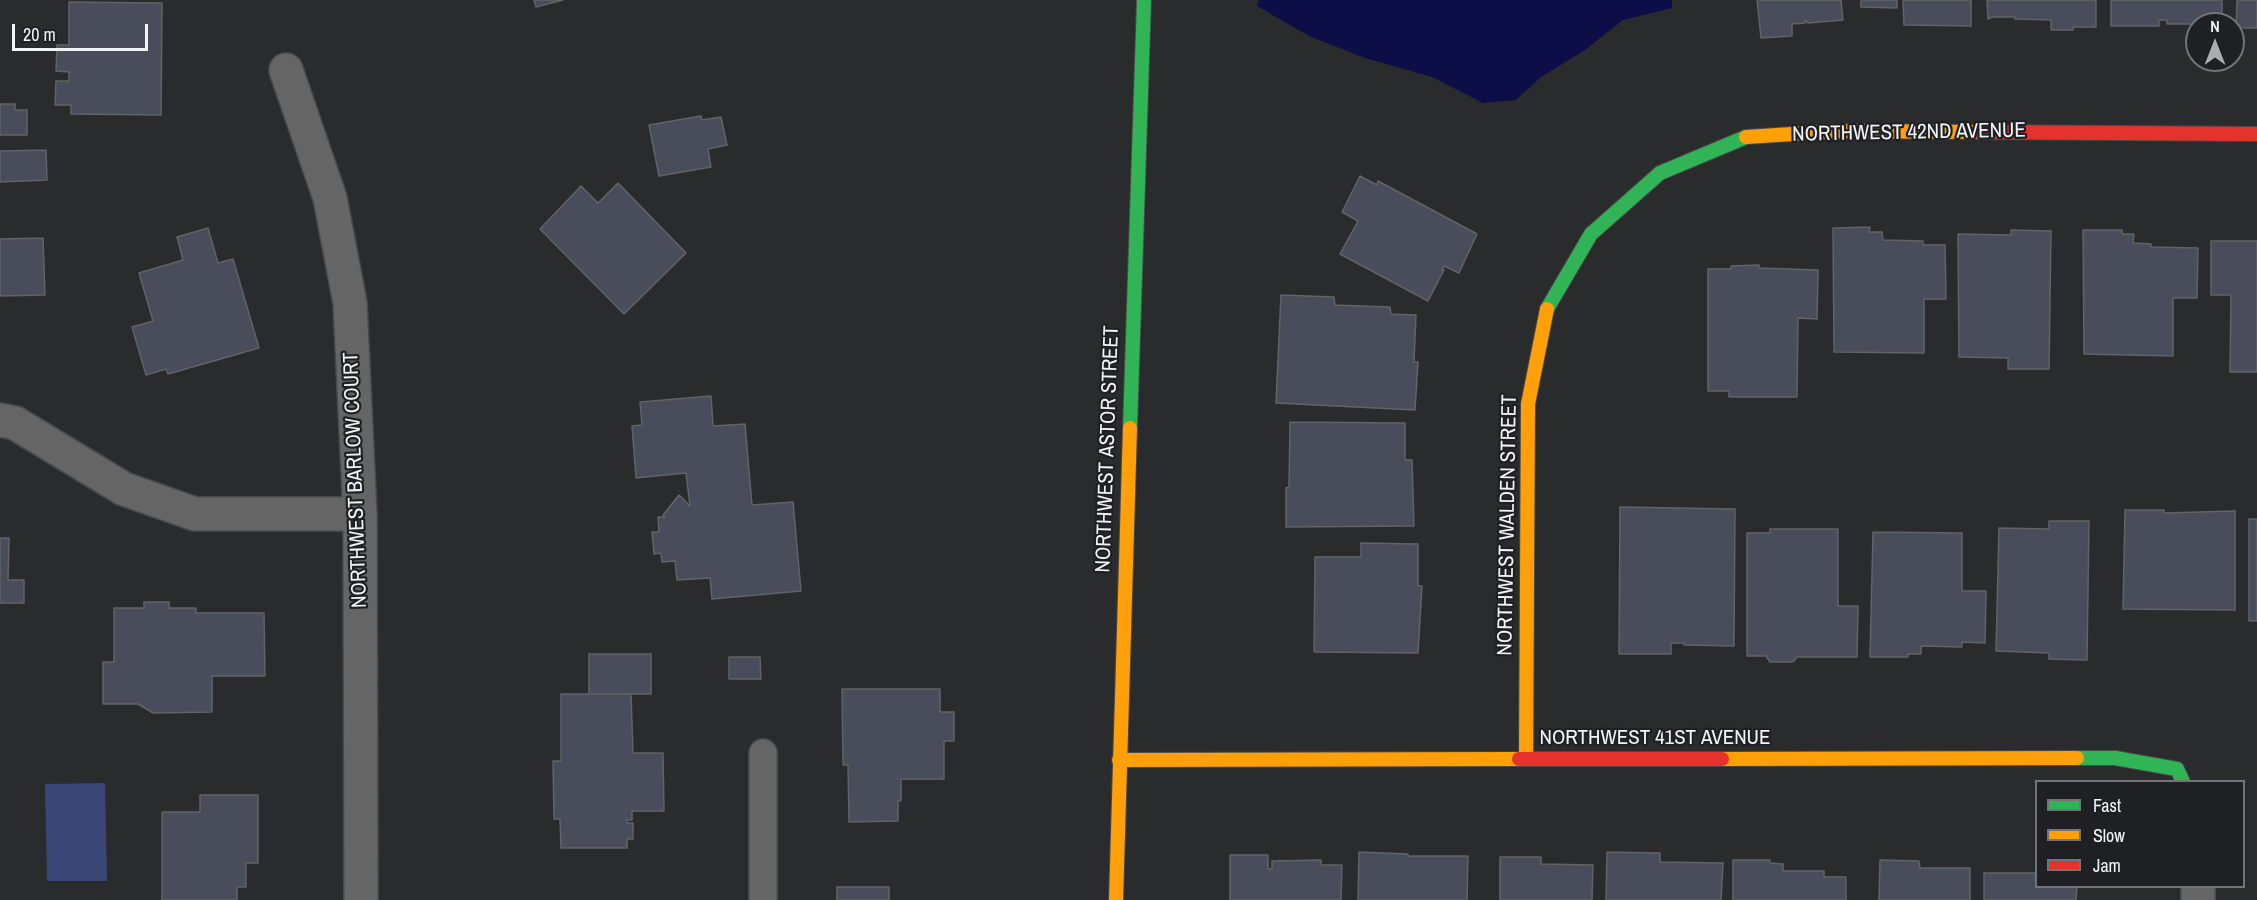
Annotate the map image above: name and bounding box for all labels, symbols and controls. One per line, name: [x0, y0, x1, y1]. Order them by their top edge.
scale bar: [15, 12, 152, 50]
north arrow: [2185, 12, 2245, 72]
text: N: [2210, 15, 2220, 37]
text: 20 m: [23, 22, 56, 47]
street label: NORTHWEST 42ND AVENUE: [1792, 118, 2026, 148]
street label: NORTHWEST ASTOR STREET: [1091, 325, 1125, 573]
street label: NORTHWEST BARLOW COURT: [339, 352, 373, 608]
street label: NORTHWEST WALDEN STREET: [1493, 394, 1523, 656]
street label: NORTHWEST 41ST AVENUE: [1540, 725, 1770, 751]
legend: [2035, 780, 2245, 888]
text: Fast: [2093, 793, 2121, 818]
text: Slow: [2093, 823, 2125, 848]
text: Jam: [2093, 853, 2121, 878]

